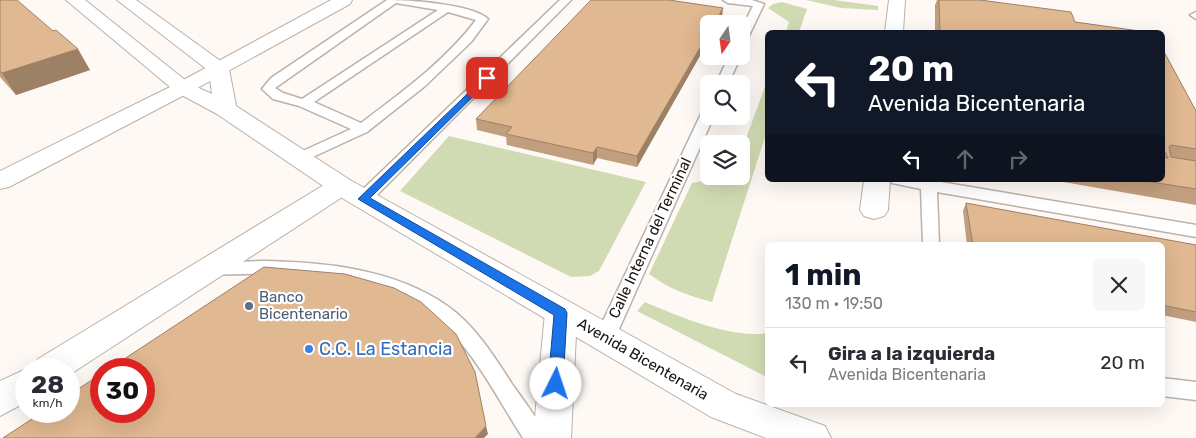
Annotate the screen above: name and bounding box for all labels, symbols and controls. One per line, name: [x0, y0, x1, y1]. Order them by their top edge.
north arrow: [700, 15, 750, 65]
map controls: [700, 15, 750, 185]
text: 20 m: [868, 48, 954, 90]
icon: left: [785, 50, 850, 115]
pin: [466, 57, 508, 99]
icon: arrive: [473, 64, 501, 92]
button: search: [700, 75, 750, 125]
text: Avenida Bicentenaria: [868, 90, 1085, 117]
button: layers: [700, 135, 750, 185]
icon: left: [898, 145, 926, 173]
icon: ahead: [951, 145, 979, 173]
icon: right: [1004, 145, 1032, 173]
street label: Calle Interna del Terminal: [605, 155, 695, 321]
text: 1 min: [785, 257, 862, 293]
button: close: [1093, 259, 1145, 311]
place label: Banco Bicentenario: [259, 288, 348, 323]
text: 130 m · 19:50: [785, 294, 883, 313]
marker: Banco Bicentenario: [243, 300, 255, 312]
street label: Avenida Bicentenaria: [574, 314, 712, 404]
place label: C.C. La Estancia: [319, 338, 452, 360]
text: Gira a la izquierda: [828, 342, 995, 365]
marker: C.C. La Estancia: [303, 343, 315, 355]
icon: left: [785, 349, 813, 377]
text: 20 m: [1100, 351, 1145, 374]
position arrow: [529, 357, 581, 409]
speed limit sign: 30: [90, 358, 155, 423]
text: Avenida Bicentenaria: [828, 365, 986, 384]
text: 28: [31, 370, 64, 399]
text: km/h: [33, 396, 62, 410]

